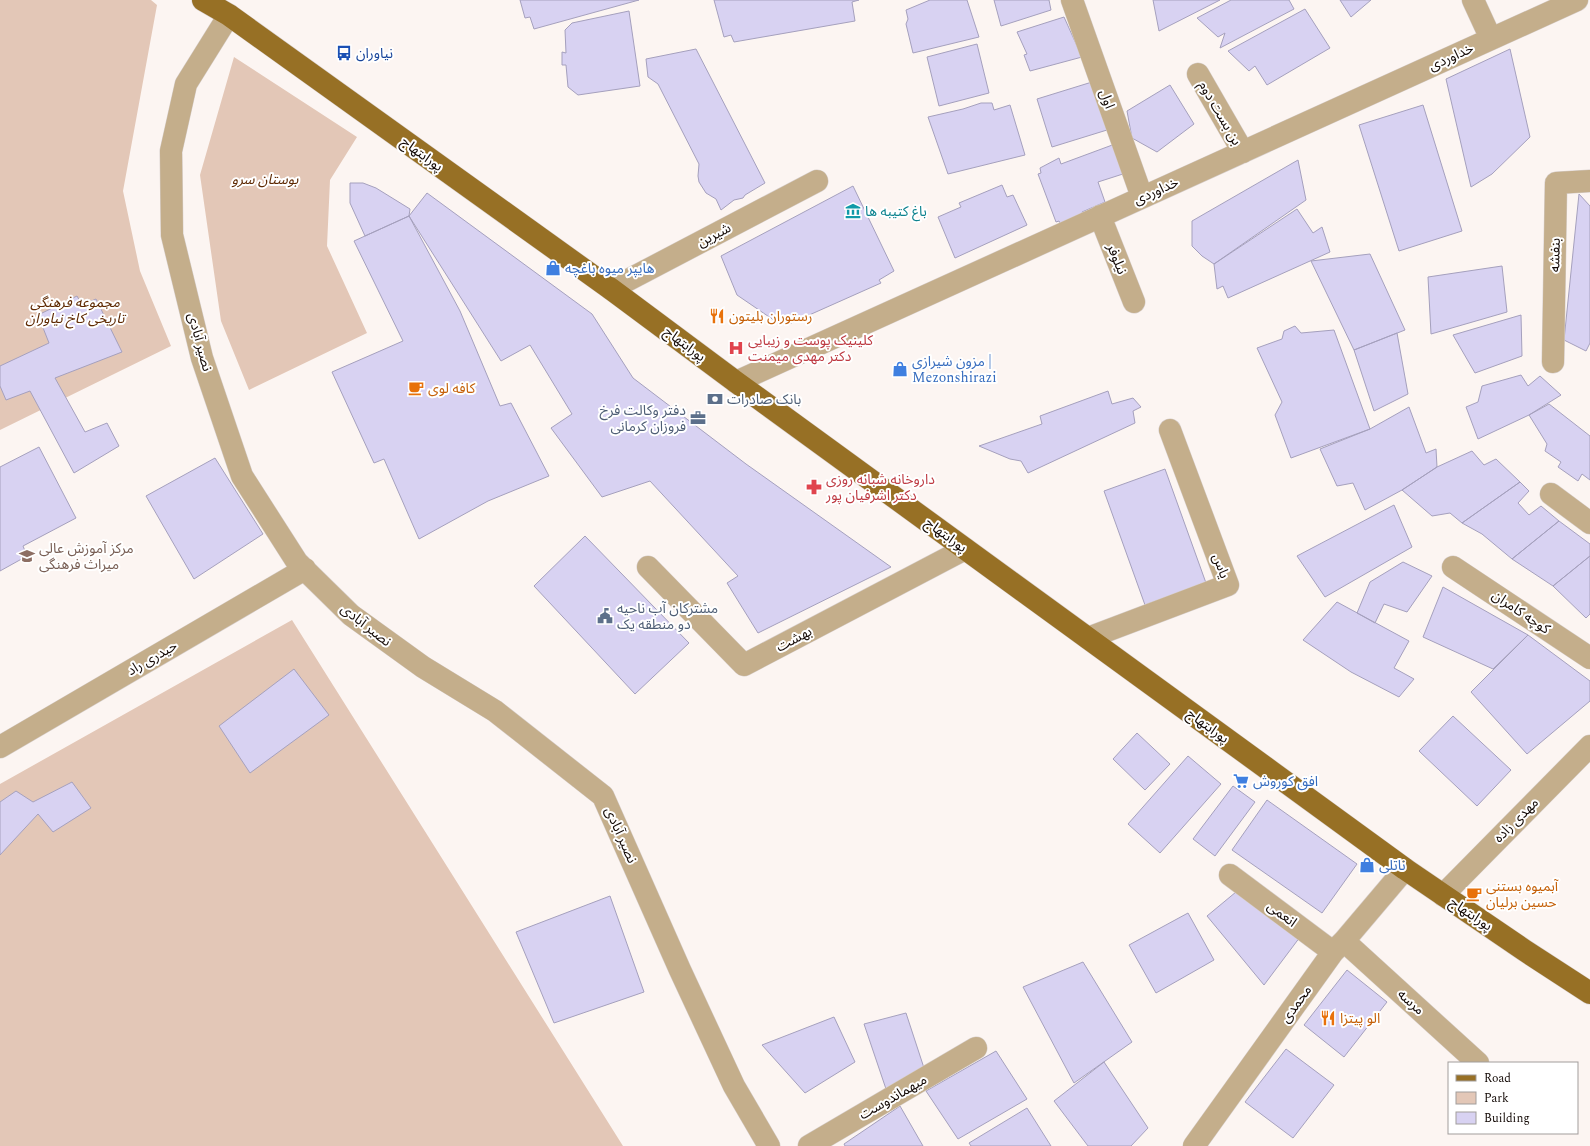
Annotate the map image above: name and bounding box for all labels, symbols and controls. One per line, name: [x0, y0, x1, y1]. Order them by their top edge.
street label: خداوردی: [1425, 38, 1477, 76]
place label: نیاوران: [356, 43, 393, 64]
bus stop icon: نیاوران: [335, 44, 353, 62]
street label: بن بست دوم: [1193, 77, 1247, 149]
street label: اول: [1094, 86, 1120, 112]
street label: پورابتهاج: [396, 131, 448, 177]
park label: بوستان سرو: [232, 169, 298, 190]
street label: خداوردی: [1130, 172, 1182, 210]
place label: باغ کتیبه ها: [865, 201, 927, 222]
museum icon: باغ کتیبه ها: [844, 202, 862, 220]
street label: شیرین: [693, 217, 735, 253]
street label: بنفشه: [1544, 237, 1566, 272]
street label: نیلوفر: [1101, 239, 1133, 278]
place label: هایپر میوه باغچه: [565, 258, 655, 279]
shop icon: هایپر میوه باغچه: [544, 259, 562, 277]
park label: مجموعه فرهنگی تاریخی کاخ نیاوران: [26, 292, 126, 329]
place label: رستوران بلیتون: [729, 306, 812, 327]
restaurant icon: رستوران بلیتون: [708, 307, 726, 325]
street label: نصیر آبادی: [182, 310, 218, 374]
street label: پورابتهاج: [660, 321, 710, 367]
place label: کلینیک پوست و زیبایی دکتر مهدی میمنت: [748, 330, 873, 367]
hospital icon: کلینیک پوست و زیبایی دکتر مهدی میمنت: [727, 339, 745, 357]
place label: مزون شيرازی | Mezonshirazi: [912, 351, 997, 388]
shop icon: مزون شيرازی | Mezonshirazi: [891, 360, 909, 378]
place label: کافه لوی: [428, 378, 476, 399]
cafe icon: کافه لوی: [407, 379, 425, 397]
place label: بانک صادرات: [727, 389, 801, 410]
bank icon: بانک صادرات: [706, 390, 724, 408]
place label: دفتر وکالت فرخ فروزان کرمانی: [600, 400, 686, 437]
office icon: دفتر وکالت فرخ فروزان کرمانی: [689, 409, 707, 427]
place label: داروخانه شبانه روزی دکتر اشرفیان پور: [825, 469, 935, 506]
pharmacy icon: داروخانه شبانه روزی دکتر اشرفیان پور: [805, 478, 823, 496]
street label: پورابتهاج: [920, 512, 972, 558]
place label: مرکز آموزش عالی میراث فرهنگی: [39, 538, 134, 575]
school or university icon: مرکز آموزش عالی میراث فرهنگی: [18, 547, 36, 565]
street label: یاس: [1207, 551, 1235, 581]
street label: کوچه کامران: [1488, 585, 1555, 639]
street label: نصیر آبادی: [336, 598, 396, 652]
place label: مشترکان آب ناحیه دو منطقه یک: [617, 598, 718, 635]
public building icon: مشترکان آب ناحیه دو منطقه یک: [596, 607, 614, 625]
street label: بهشت: [772, 621, 816, 657]
street label: حیدری راد: [123, 635, 181, 681]
street label: پورابتهاج: [1182, 703, 1234, 749]
place label: افق کوروش: [1253, 771, 1318, 792]
supermarket icon: افق کوروش: [1232, 772, 1250, 790]
street label: مهدی زاده: [1489, 793, 1543, 847]
street label: نصیر آبادی: [599, 803, 643, 867]
place label: ناتلی: [1379, 855, 1406, 876]
shop icon: ناتلی: [1358, 856, 1376, 874]
place label: آبمیوه بستنی حسین برلیان: [1486, 876, 1559, 913]
cafe icon: آبمیوه بستنی حسین برلیان: [1465, 885, 1483, 903]
street label: پورابتهاج: [1445, 892, 1497, 936]
street label: انعمی: [1263, 896, 1301, 932]
street label: محمدی: [1275, 981, 1317, 1027]
street label: مرسه: [1393, 984, 1429, 1020]
place label: الو پیتزا: [1340, 1008, 1380, 1029]
restaurant icon: الو پیتزا: [1319, 1009, 1337, 1027]
legend: [1448, 1062, 1578, 1134]
street label: میهماندوست: [855, 1069, 931, 1125]
text: Road: [1484, 1069, 1511, 1088]
text: Park: [1484, 1089, 1509, 1108]
text: Building: [1484, 1109, 1530, 1128]

